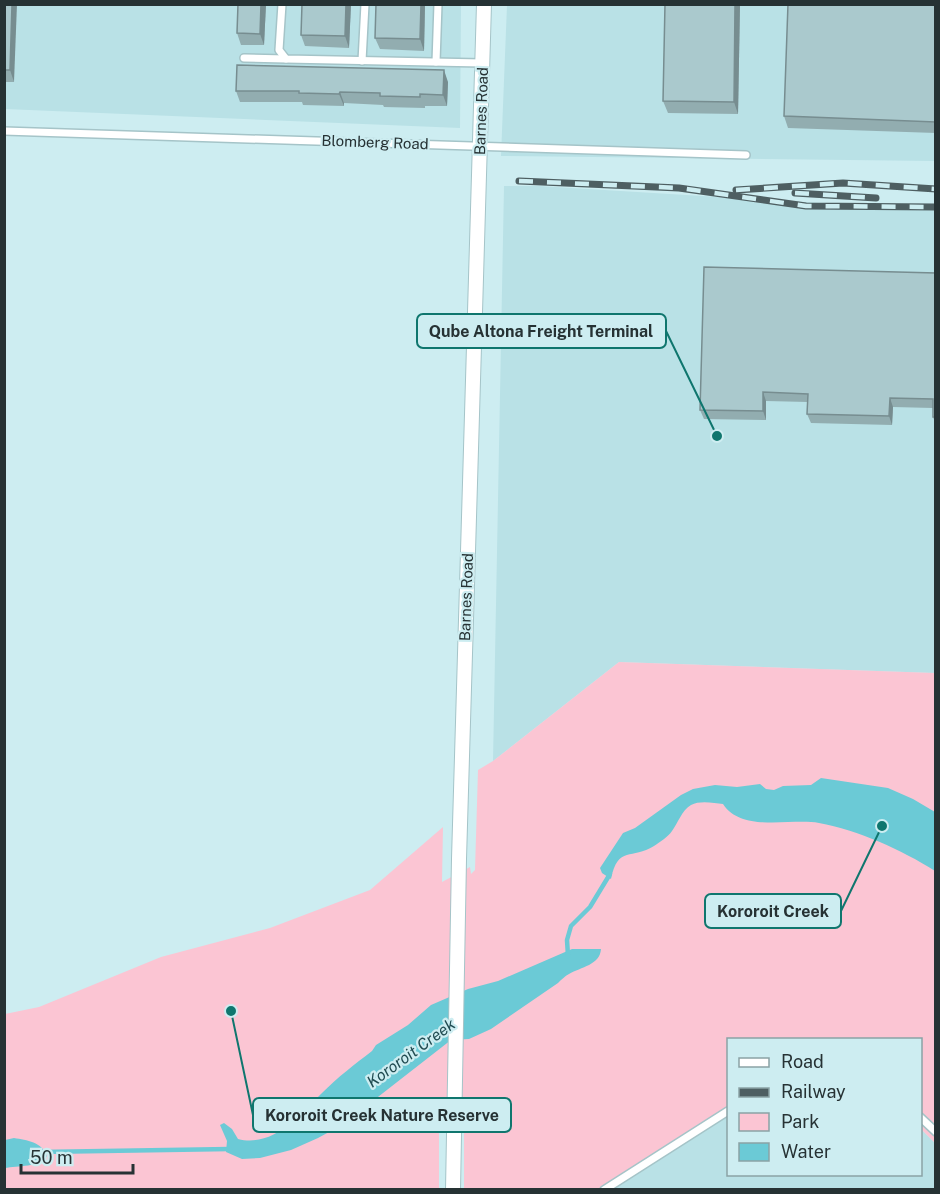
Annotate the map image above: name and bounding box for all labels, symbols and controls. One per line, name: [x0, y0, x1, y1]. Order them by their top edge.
street label: Barnes Road: [471, 67, 491, 155]
street label: Blomberg Road: [321, 132, 429, 152]
callout: Qube Altona Freight Terminal: [417, 314, 666, 348]
text: Qube Altona Freight Terminal: [429, 322, 653, 341]
street label: Barnes Road: [456, 553, 476, 641]
callout: Kororoit Creek: [705, 894, 841, 928]
text: Kororoit Creek: [717, 902, 829, 921]
water label: Kororoit Creek: [363, 1014, 459, 1091]
legend: [727, 1038, 922, 1176]
text: Road: [781, 1051, 824, 1072]
text: Railway: [781, 1081, 846, 1102]
callout: Kororoit Creek Nature Reserve: [253, 1098, 511, 1132]
text: Kororoit Creek Nature Reserve: [265, 1106, 499, 1125]
text: Park: [781, 1111, 819, 1132]
scale bar: [21, 1137, 134, 1175]
text: Water: [781, 1141, 831, 1162]
text: 50 m: [30, 1147, 73, 1168]

